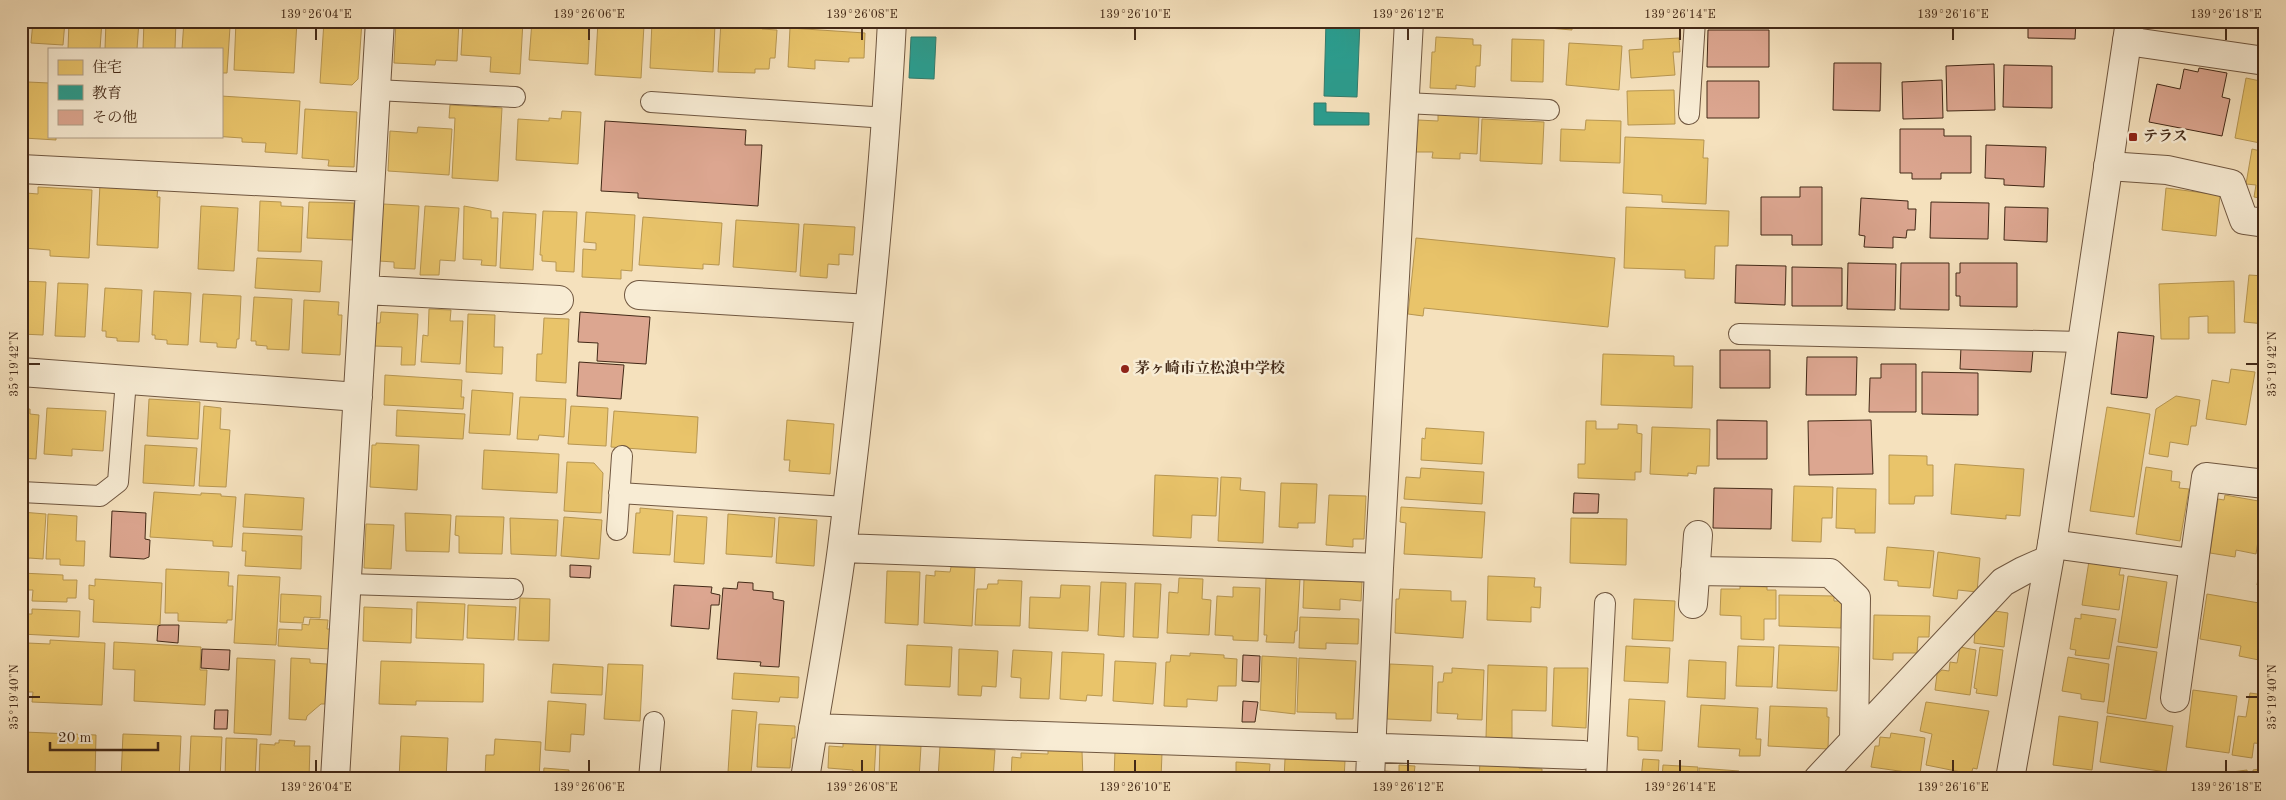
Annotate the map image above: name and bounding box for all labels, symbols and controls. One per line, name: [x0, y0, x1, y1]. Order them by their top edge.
text: 139°26'04"E: [280, 9, 352, 21]
text: 139°26'06"E: [553, 9, 625, 21]
text: 139°26'08"E: [826, 9, 898, 21]
text: 139°26'10"E: [1099, 9, 1171, 21]
text: 139°26'12"E: [1372, 9, 1444, 21]
text: 139°26'14"E: [1644, 9, 1716, 21]
text: 139°26'16"E: [1917, 9, 1989, 21]
text: 139°26'18"E: [2190, 9, 2262, 21]
legend: [48, 48, 222, 138]
text: 住宅: [92, 59, 122, 76]
text: 教育: [92, 85, 122, 102]
text: その他: [92, 109, 137, 126]
place label: テラス: [2143, 129, 2188, 145]
marker: テラス: [2127, 131, 2139, 143]
text: 35°19'42"N: [8, 331, 21, 397]
text: 35°19'42"N: [2266, 331, 2279, 397]
place label: 茅ヶ崎市立松浪中学校: [1135, 359, 1285, 377]
marker: 茅ヶ崎市立松浪中学校: [1119, 363, 1131, 375]
text: 35°19'40"N: [8, 664, 21, 730]
text: 35°19'40"N: [2266, 664, 2279, 730]
scale bar: [50, 720, 158, 752]
text: 20 m: [58, 731, 92, 746]
text: 139°26'04"E: [280, 782, 352, 794]
text: 139°26'06"E: [553, 782, 625, 794]
text: 139°26'08"E: [826, 782, 898, 794]
text: 139°26'10"E: [1099, 782, 1171, 794]
text: 139°26'12"E: [1372, 782, 1444, 794]
text: 139°26'14"E: [1644, 782, 1716, 794]
text: 139°26'16"E: [1917, 782, 1989, 794]
text: 139°26'18"E: [2190, 782, 2262, 794]

